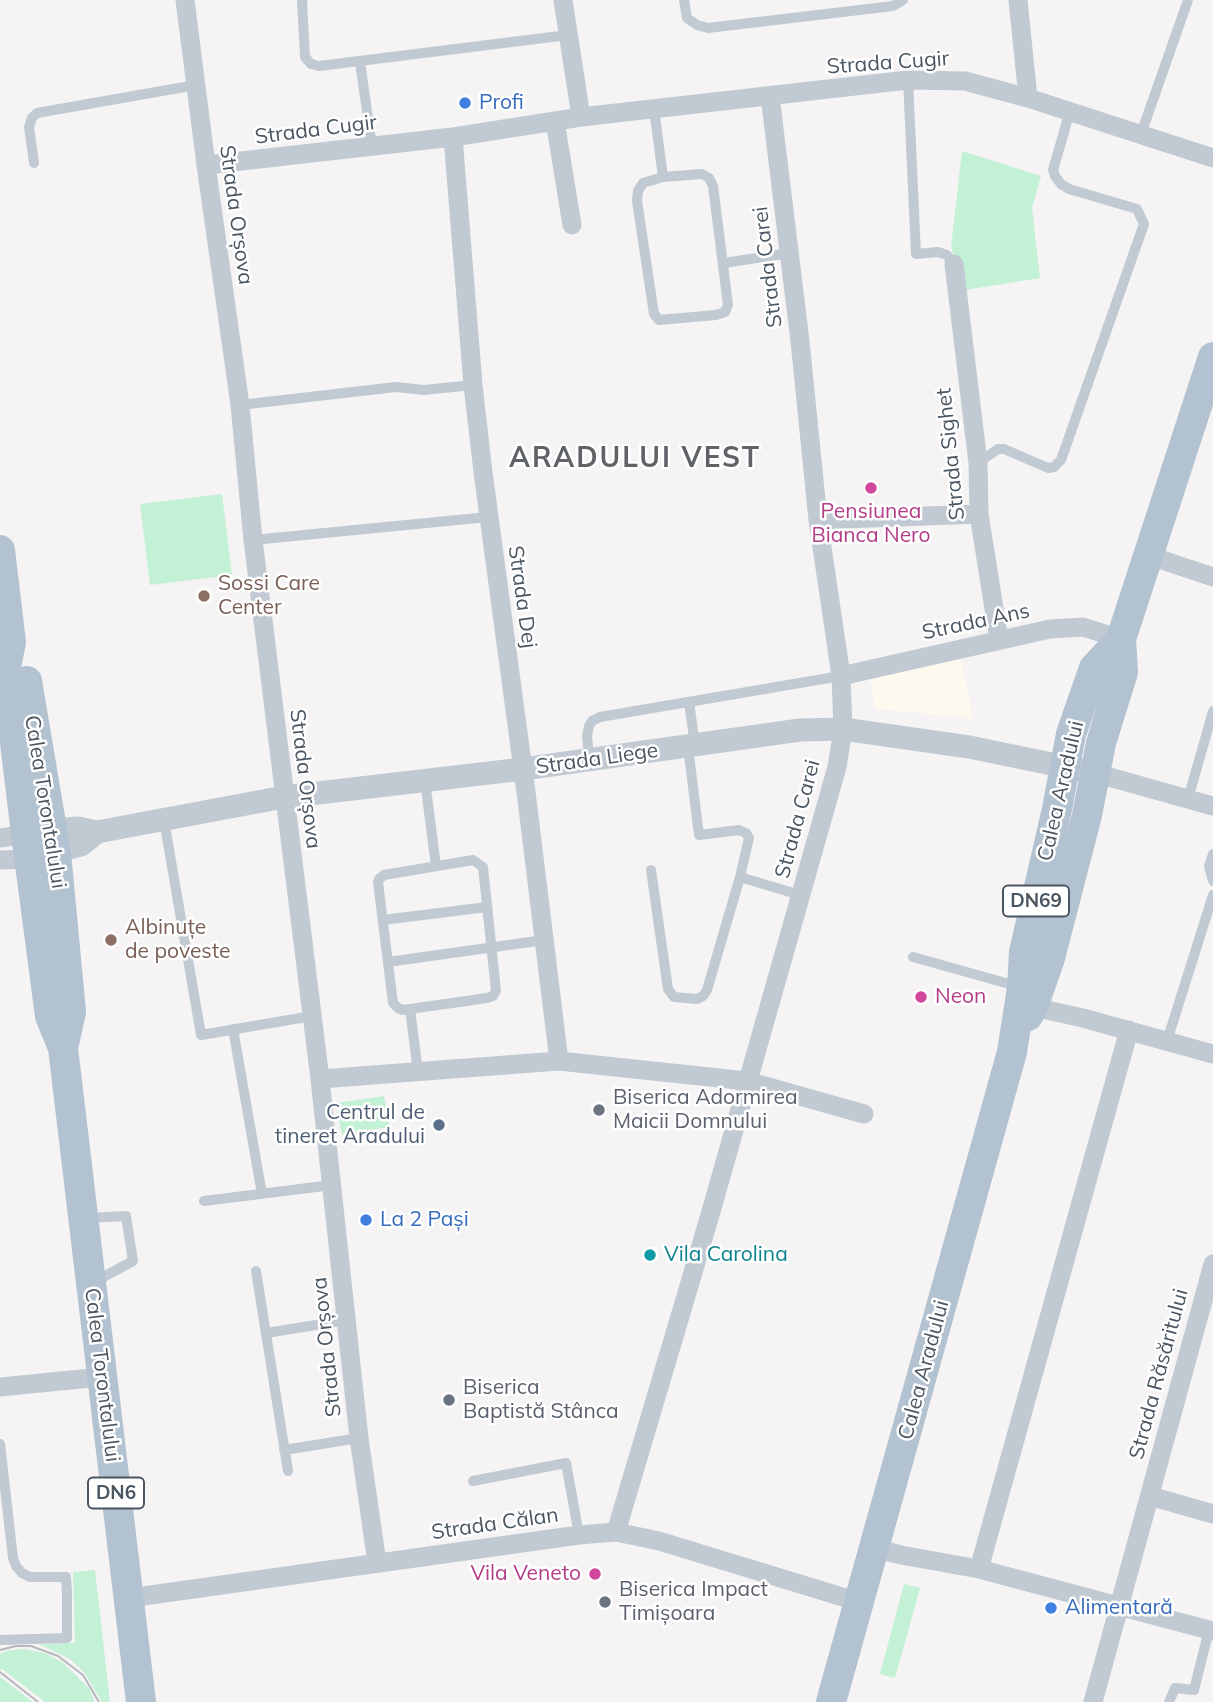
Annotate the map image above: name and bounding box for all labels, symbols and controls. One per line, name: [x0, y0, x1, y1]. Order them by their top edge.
street label: Strada Cugir: [826, 46, 950, 80]
place label: Profi: [479, 90, 524, 116]
marker: Profi: [457, 95, 473, 111]
street label: Strada Cugir: [254, 110, 378, 150]
street label: Strada Orșova: [214, 144, 258, 286]
street label: Strada Carei: [748, 205, 788, 329]
street label: Strada Sighet: [932, 387, 970, 521]
district label: ARADULUI VEST: [511, 442, 759, 476]
marker: Pensiunea Bianca Nero: [863, 480, 879, 496]
place label: Pensiunea Bianca Nero: [811, 499, 931, 549]
street label: Strada Dej: [502, 544, 542, 650]
place label: Sossi Care Center: [218, 571, 320, 621]
marker: Sossi Care Center: [196, 588, 212, 604]
street label: Strada Ans: [920, 598, 1032, 646]
street label: Strada Orșova: [284, 708, 326, 850]
street label: Calea Torontalului: [19, 714, 71, 890]
street label: Calea Aradului: [1033, 718, 1089, 864]
street label: Strada Liege: [534, 738, 660, 780]
street label: Strada Carei: [770, 757, 826, 881]
road number: DN69: [1003, 886, 1069, 917]
place label: Albinuțe de poveste: [125, 915, 230, 965]
marker: Albinuțe de poveste: [103, 932, 119, 948]
place label: Neon: [935, 984, 986, 1010]
marker: Neon: [913, 989, 929, 1005]
place label: Biserica Adormirea Maicii Domnului: [613, 1085, 798, 1135]
place label: Centrul de tineret Aradului: [275, 1100, 425, 1150]
marker: Biserica Adormirea Maicii Domnului: [591, 1102, 607, 1118]
marker: Centrul de tineret Aradului: [431, 1117, 447, 1133]
place label: La 2 Pași: [380, 1207, 469, 1233]
marker: La 2 Pași: [358, 1212, 374, 1228]
place label: Vila Carolina: [664, 1242, 788, 1268]
marker: Vila Carolina: [642, 1247, 658, 1263]
street label: Strada Orșova: [307, 1276, 347, 1418]
street label: Strada Răsăritului: [1124, 1286, 1194, 1462]
street label: Calea Torontalului: [79, 1287, 125, 1463]
street label: Calea Aradului: [893, 1297, 955, 1443]
place label: Biserica Baptistă Stânca: [463, 1375, 619, 1425]
marker: Biserica Baptistă Stânca: [441, 1392, 457, 1408]
road number: DN6: [88, 1478, 144, 1508]
street label: Strada Călan: [430, 1503, 560, 1545]
place label: Vila Veneto: [470, 1561, 581, 1587]
marker: Vila Veneto: [587, 1566, 603, 1582]
place label: Biserica Impact Timișoara: [619, 1577, 768, 1627]
marker: Biserica Impact Timișoara: [597, 1594, 613, 1610]
place label: Alimentară: [1065, 1595, 1173, 1621]
marker: Alimentară: [1043, 1600, 1059, 1616]

